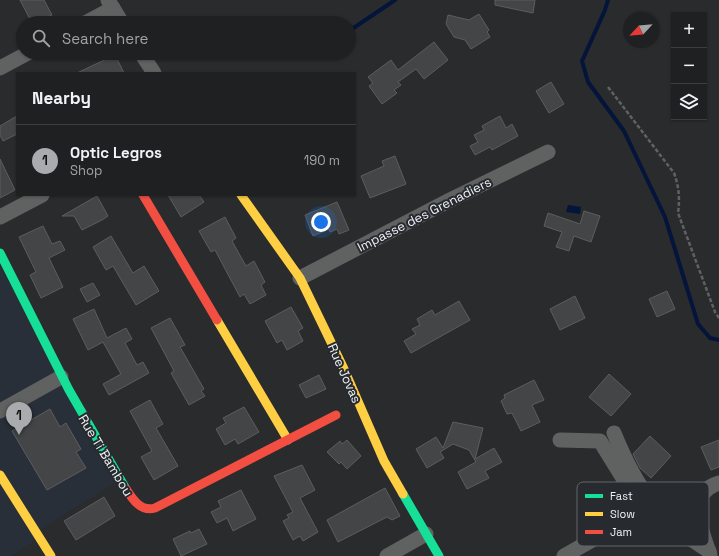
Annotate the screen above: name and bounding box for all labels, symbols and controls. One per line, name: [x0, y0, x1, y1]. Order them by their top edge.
north arrow: [623, 12, 659, 48]
map controls: [671, 12, 707, 120]
button: +: [671, 12, 707, 48]
search box: [16, 16, 356, 60]
icon: search: [30, 27, 52, 49]
text: Search here: [62, 29, 148, 48]
button: −: [671, 48, 707, 84]
button: layers: [671, 84, 707, 120]
text: Nearby: [32, 87, 91, 109]
text: Optic Legros: [70, 143, 162, 162]
text: 1: [42, 152, 48, 169]
text: 190 m: [304, 152, 340, 169]
text: Shop: [70, 162, 102, 179]
street label: Impasse des Grenadiers: [354, 173, 494, 256]
your location: [311, 212, 331, 232]
street label: Rue Jovas: [324, 341, 365, 406]
pin: 1: [6, 402, 32, 435]
street label: Rue Ti Bambou: [74, 411, 137, 499]
legend: [577, 482, 709, 546]
text: Fast: [610, 489, 633, 503]
text: Slow: [610, 507, 635, 521]
text: Jam: [610, 525, 632, 539]

